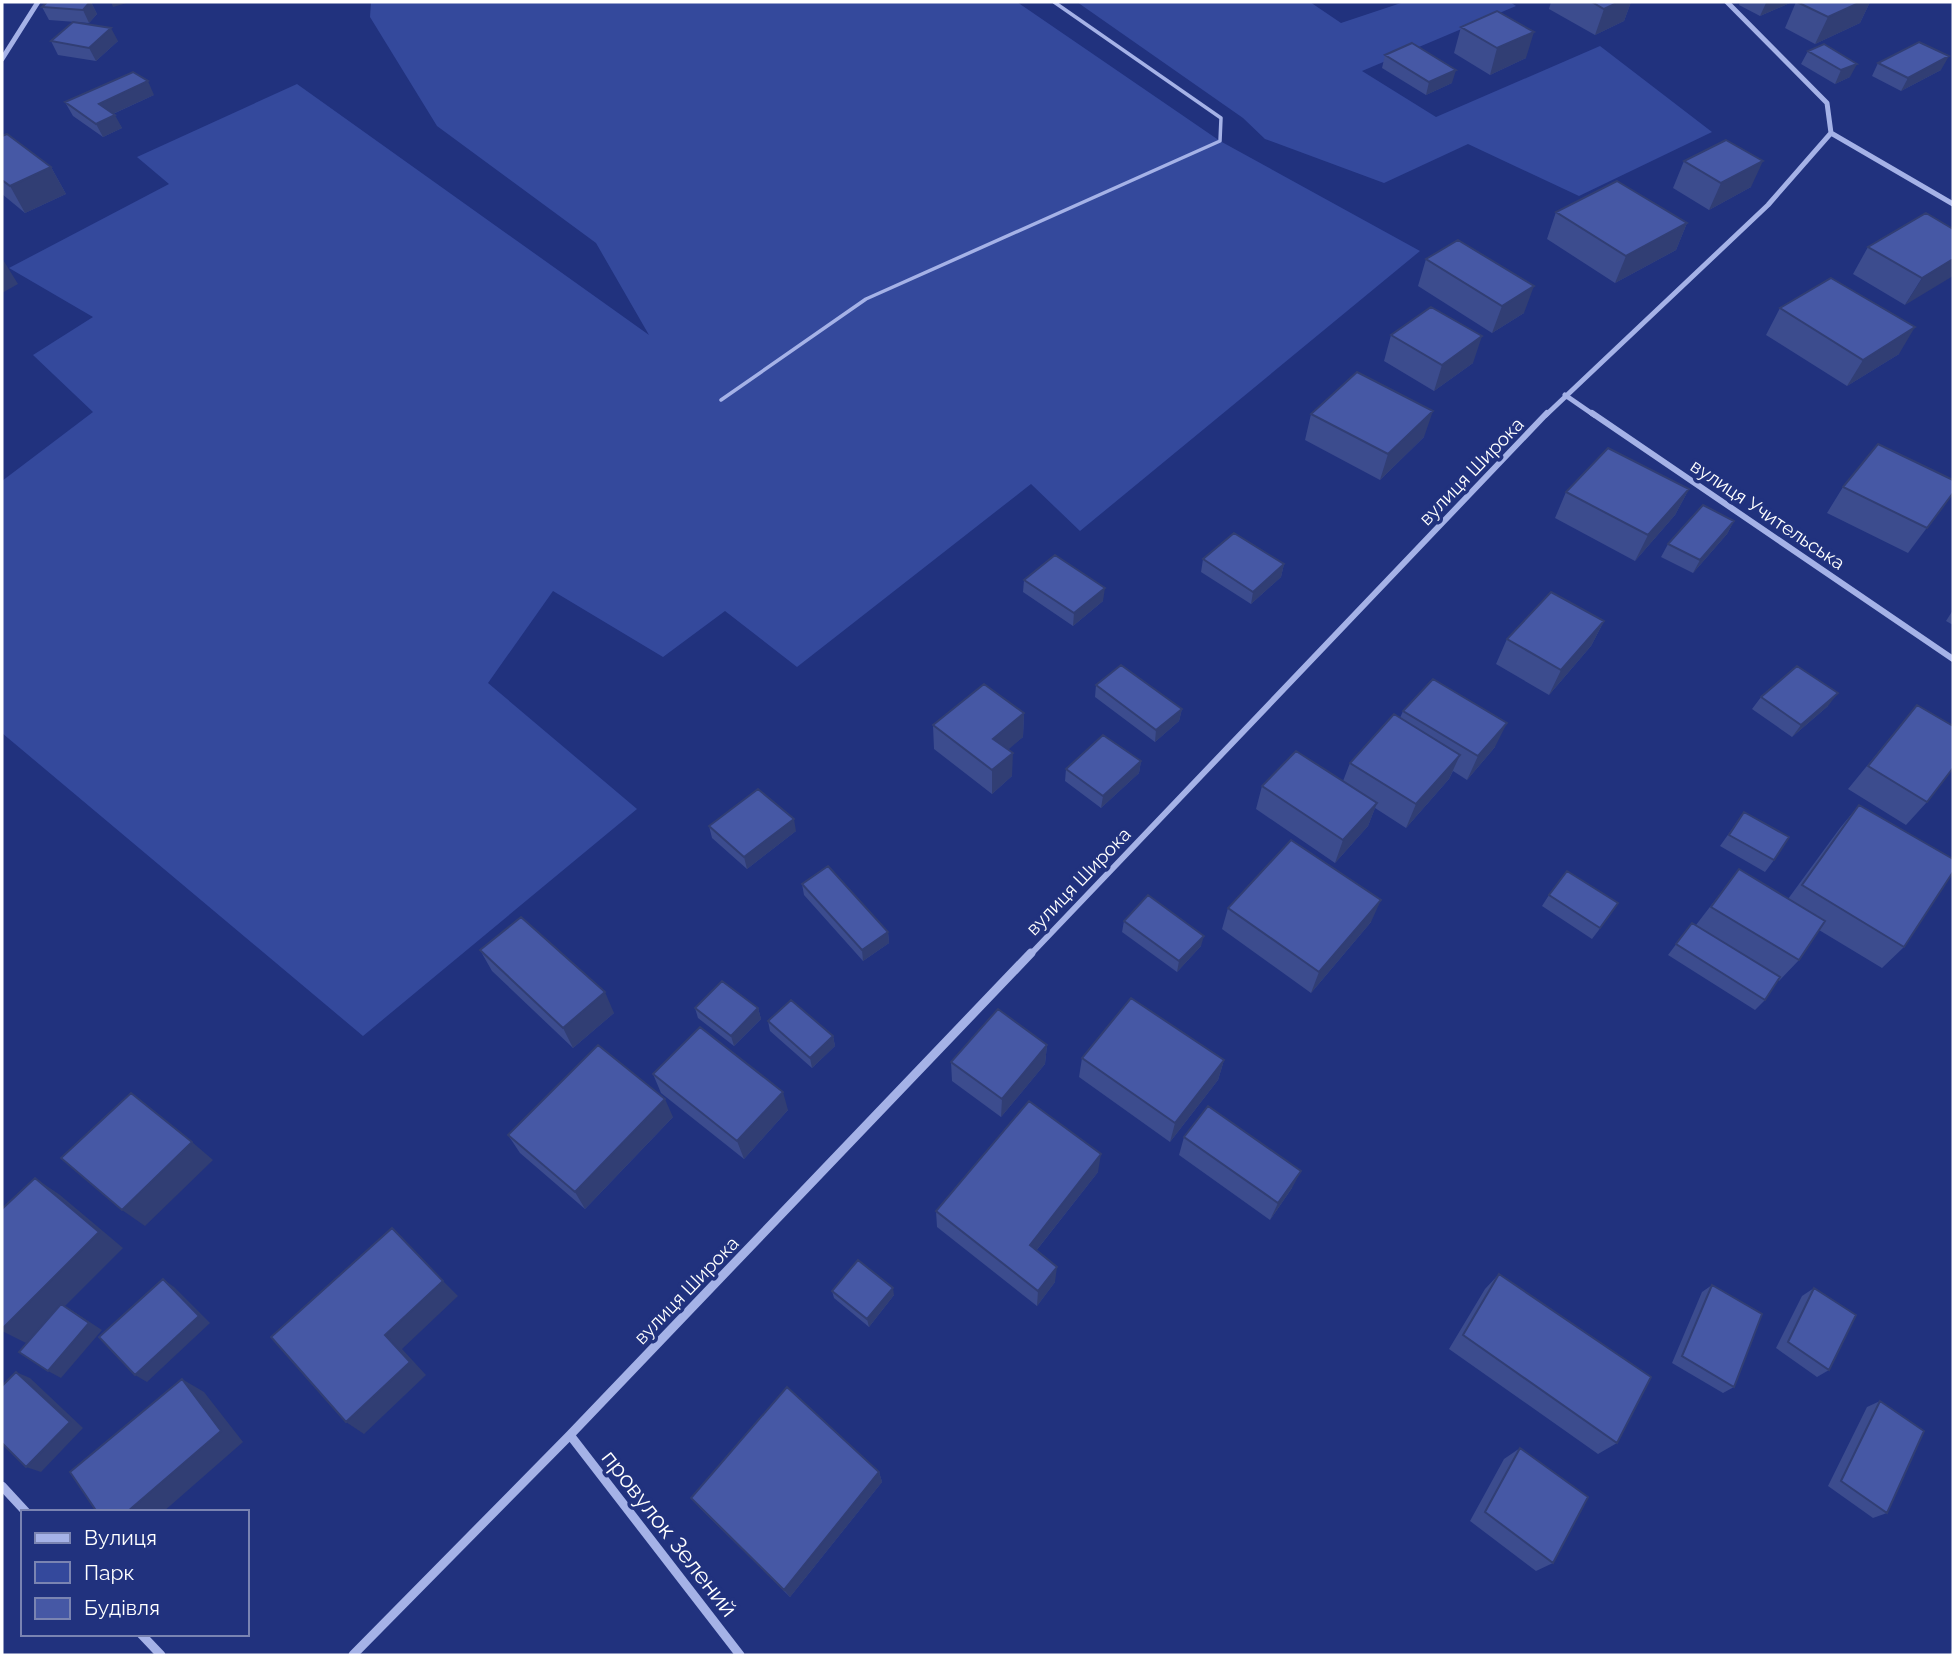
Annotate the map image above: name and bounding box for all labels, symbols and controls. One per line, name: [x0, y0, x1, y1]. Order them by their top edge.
street label: вулиця Широка: [1414, 413, 1528, 529]
street label: вулиця Учительська: [1687, 454, 1849, 574]
street label: вулиця Широка: [1021, 823, 1135, 939]
street label: вулиця Широка: [629, 1232, 743, 1348]
street label: провулок Зелений: [597, 1444, 743, 1622]
legend: [21, 1510, 248, 1636]
text: Вулиця: [84, 1525, 157, 1550]
text: Парк: [84, 1560, 134, 1585]
text: Будівля: [84, 1595, 160, 1620]

